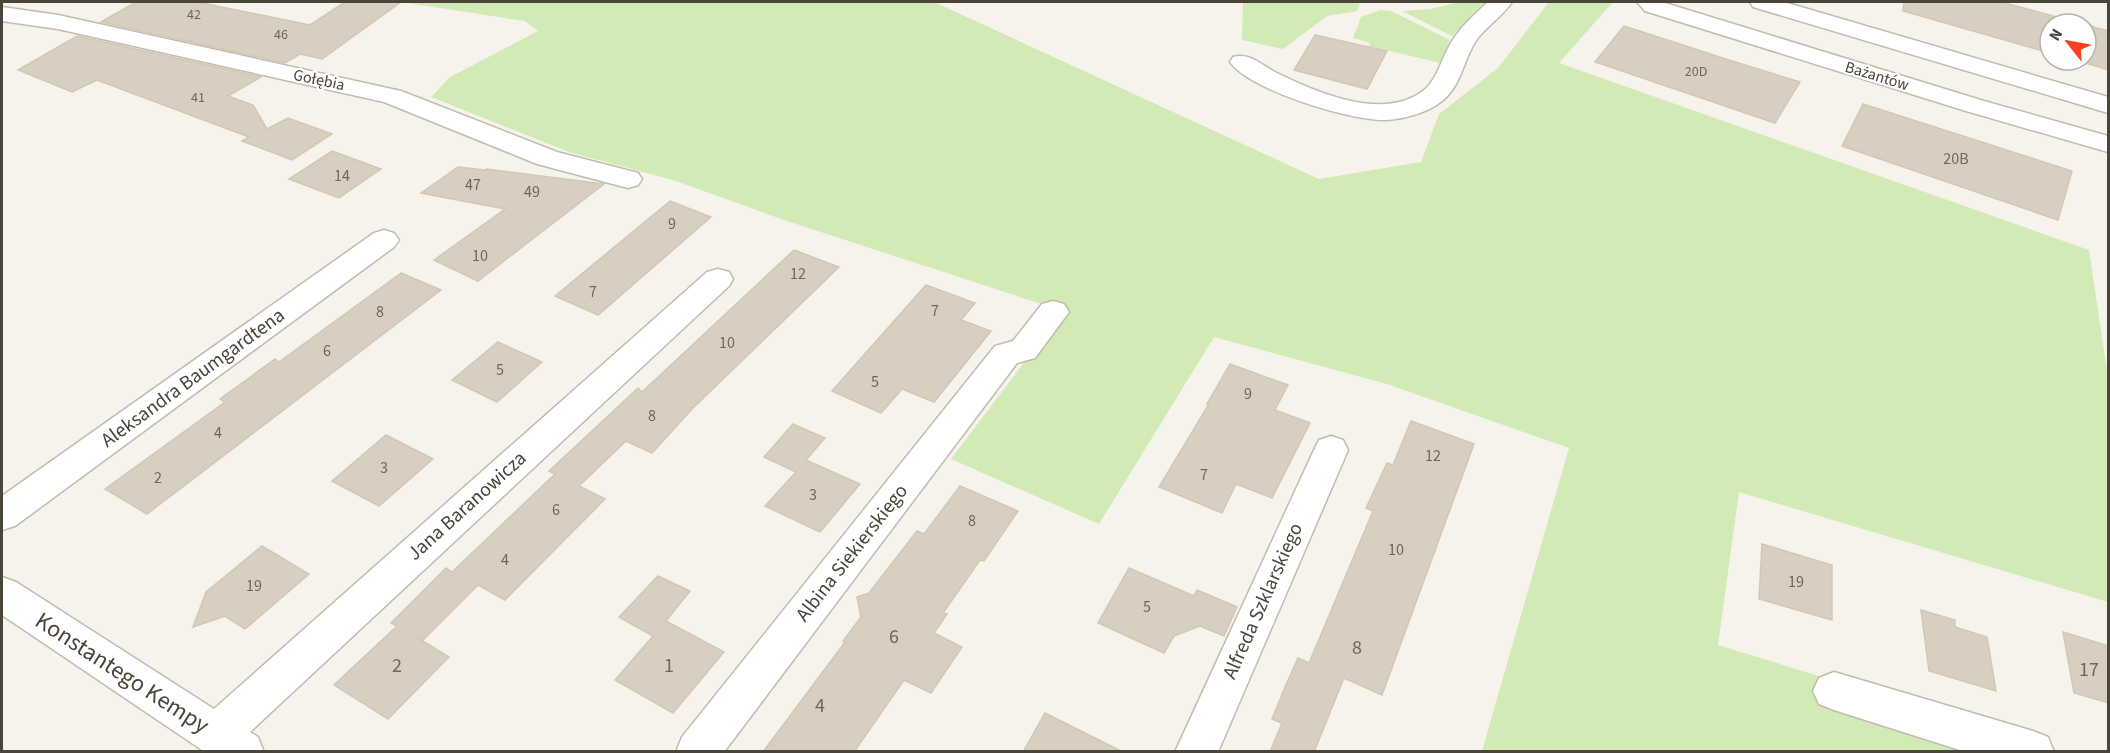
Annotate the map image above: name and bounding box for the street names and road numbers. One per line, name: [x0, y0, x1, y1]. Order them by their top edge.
street label: Bażantów: [1842, 56, 1912, 96]
street label: Gołębia: [291, 64, 347, 96]
street label: Aleksandra Baumgardtena: [95, 302, 291, 454]
street label: Jana Baranowicza: [401, 445, 533, 567]
street label: Albina Siekierskiego: [789, 478, 915, 628]
street label: Alfreda Szklarskiego: [1216, 518, 1310, 684]
street label: Konstantego Kempy: [28, 604, 216, 742]

